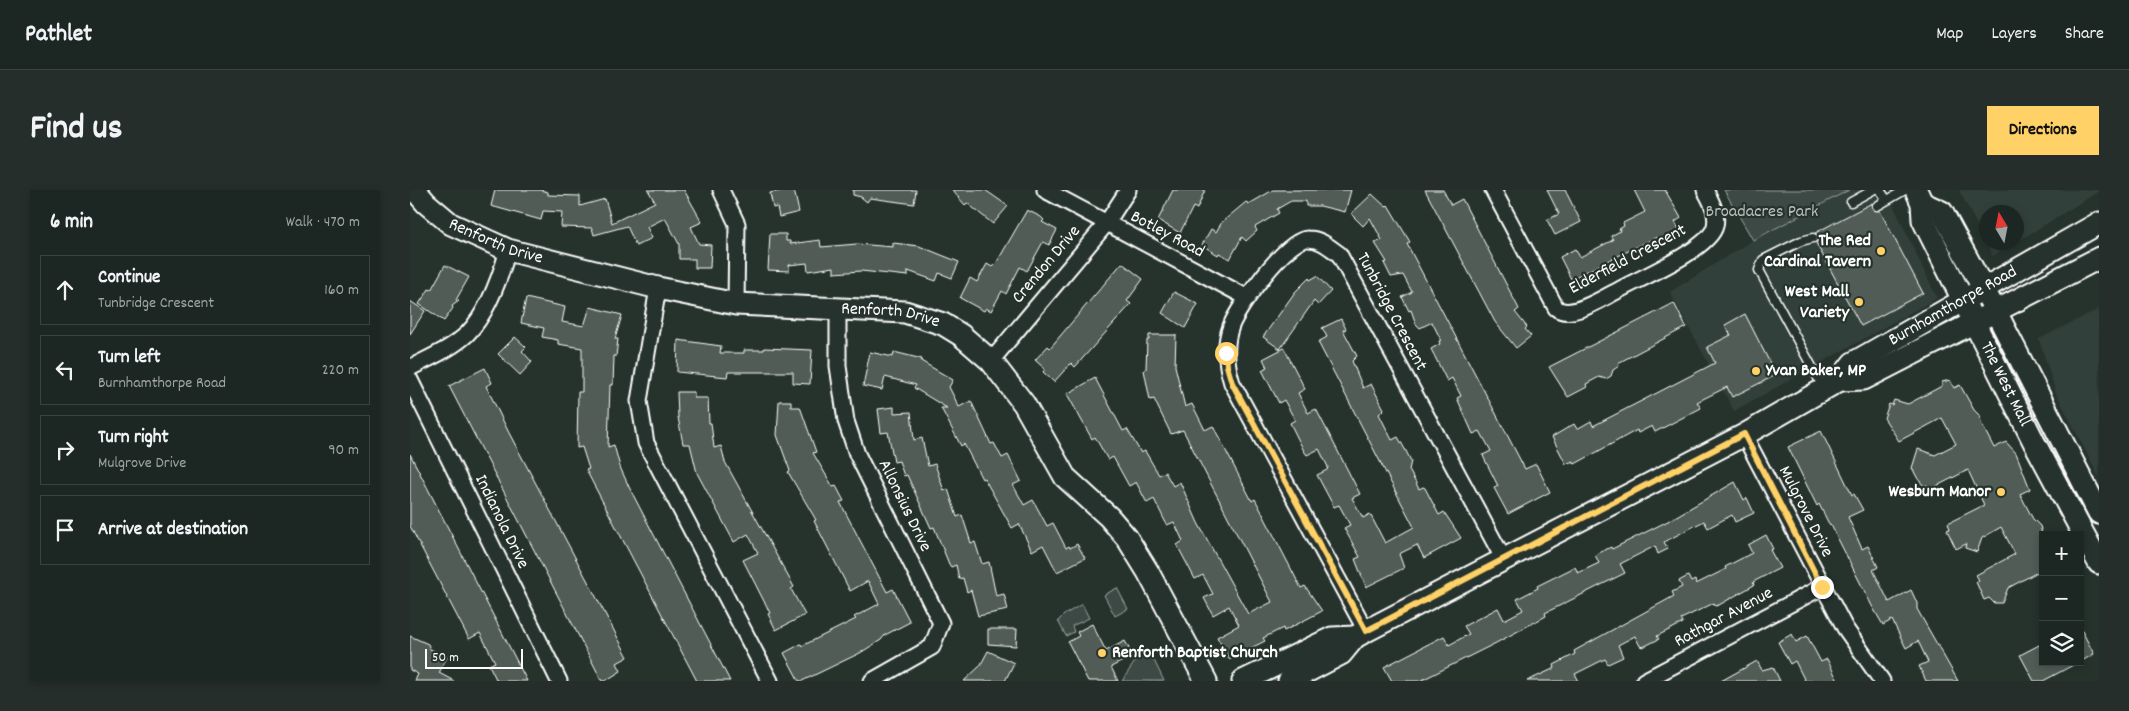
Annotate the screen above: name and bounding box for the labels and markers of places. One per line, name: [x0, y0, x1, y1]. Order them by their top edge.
place label: The Red Cardinal Tavern: [1764, 229, 1871, 275]
marker: The Red Cardinal Tavern: [1875, 245, 1887, 257]
place label: West Mall Variety: [1785, 280, 1850, 326]
marker: West Mall Variety: [1853, 296, 1865, 308]
place label: Yvan Baker, MP: [1765, 359, 1866, 384]
marker: Yvan Baker, MP: [1750, 365, 1762, 377]
place label: Wesburn Manor: [1889, 480, 1991, 505]
marker: Wesburn Manor: [1995, 486, 2007, 498]
place label: Renforth Baptist Church: [1112, 641, 1278, 666]
marker: Renforth Baptist Church: [1096, 647, 1108, 659]

